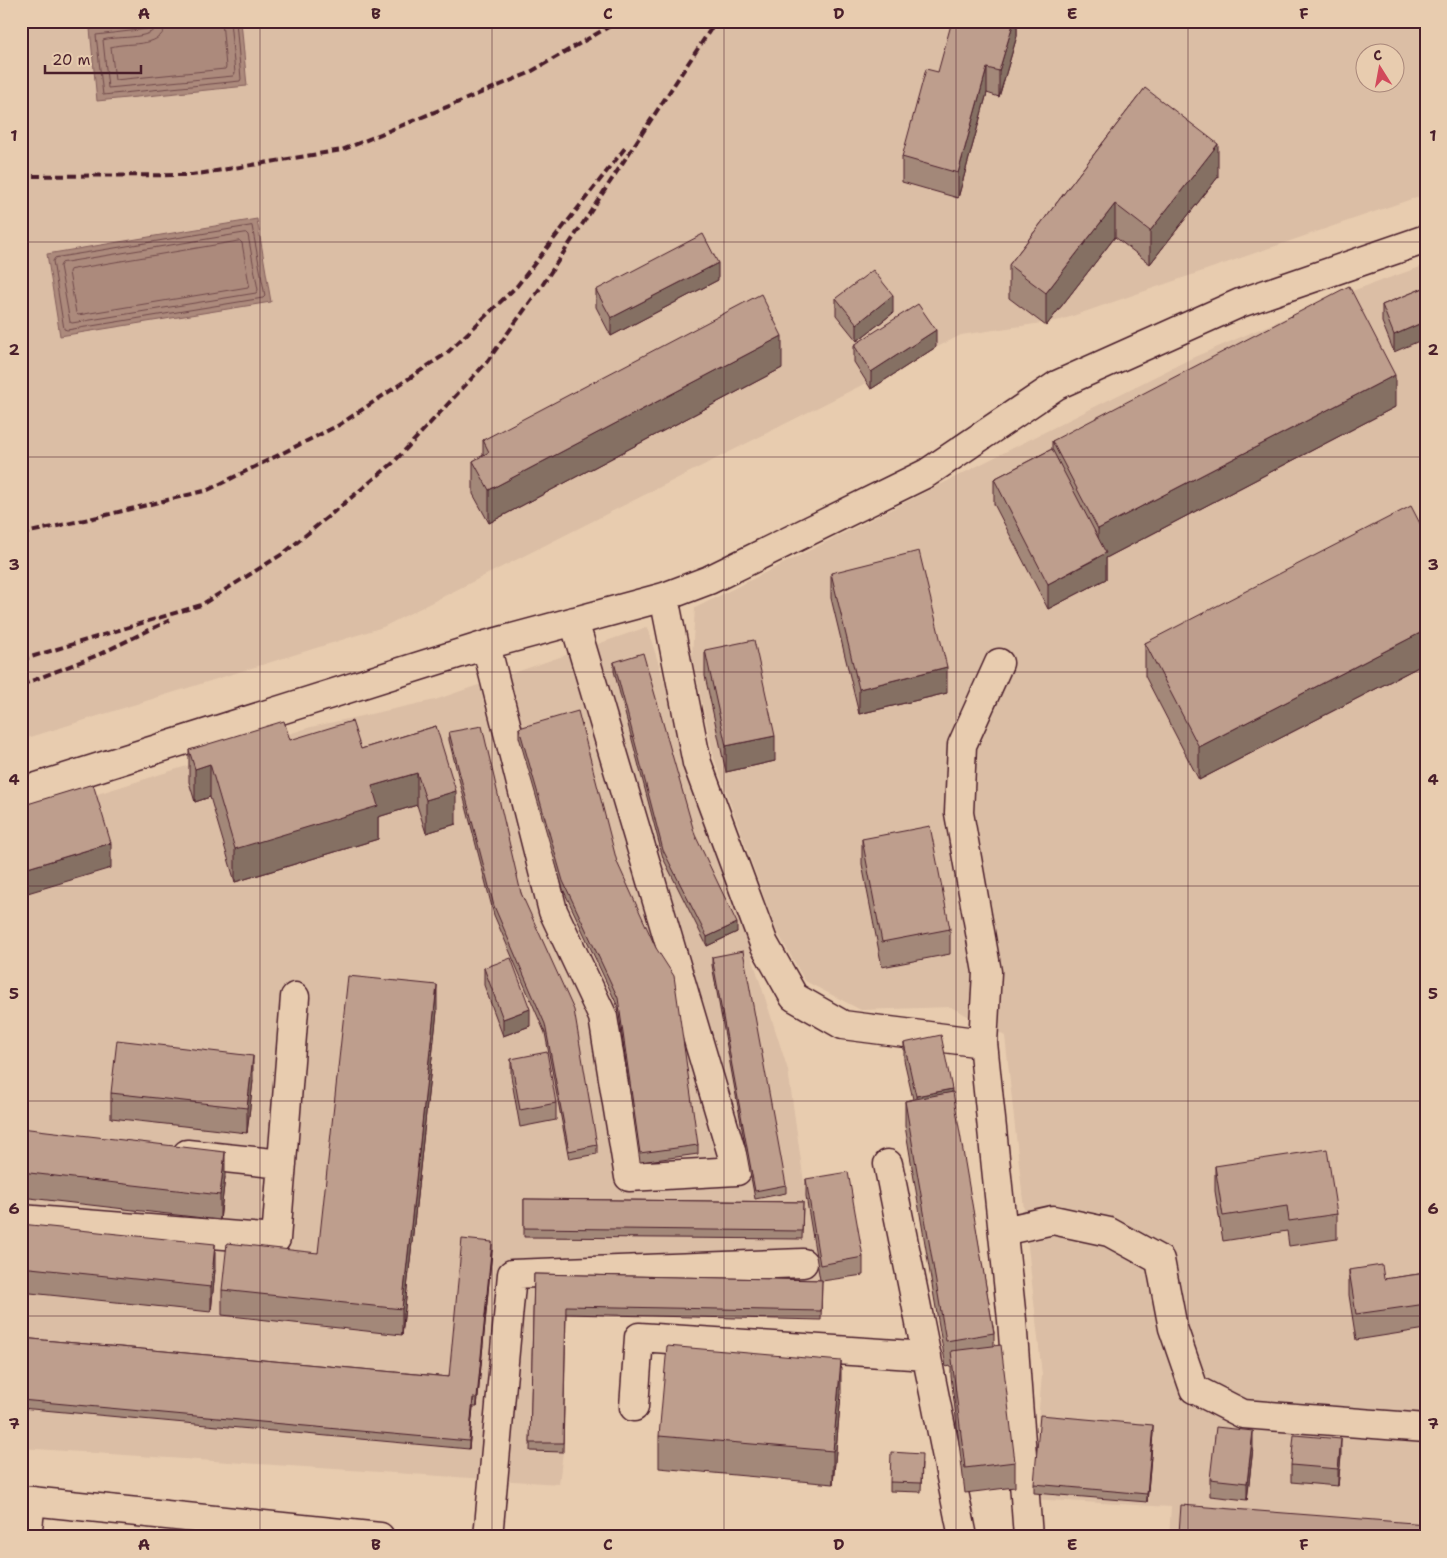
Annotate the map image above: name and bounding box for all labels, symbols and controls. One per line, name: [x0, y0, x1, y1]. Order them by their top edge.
text: A: [138, 3, 150, 24]
text: B: [371, 3, 381, 24]
text: C: [603, 3, 613, 24]
text: D: [833, 3, 845, 24]
text: E: [1067, 3, 1077, 24]
text: F: [1299, 3, 1309, 24]
scale bar: [45, 42, 141, 74]
north arrow: [1354, 42, 1404, 92]
text: С: [1372, 46, 1383, 65]
text: 20 m: [52, 50, 91, 70]
text: 1: [10, 125, 18, 146]
text: 1: [1429, 125, 1437, 146]
text: 2: [8, 339, 20, 360]
text: 2: [1427, 339, 1439, 360]
text: 3: [8, 554, 20, 575]
text: 3: [1427, 554, 1439, 575]
text: 4: [8, 769, 20, 790]
text: 4: [1427, 769, 1439, 790]
text: 5: [9, 983, 19, 1004]
text: 5: [1428, 983, 1438, 1004]
text: 6: [8, 1198, 20, 1219]
text: 6: [1427, 1198, 1439, 1219]
text: 7: [8, 1413, 20, 1434]
text: 7: [1427, 1413, 1439, 1434]
text: A: [138, 1534, 150, 1555]
text: B: [371, 1534, 381, 1555]
text: C: [603, 1534, 613, 1555]
text: D: [833, 1534, 845, 1555]
text: E: [1067, 1534, 1077, 1555]
text: F: [1299, 1534, 1309, 1555]

